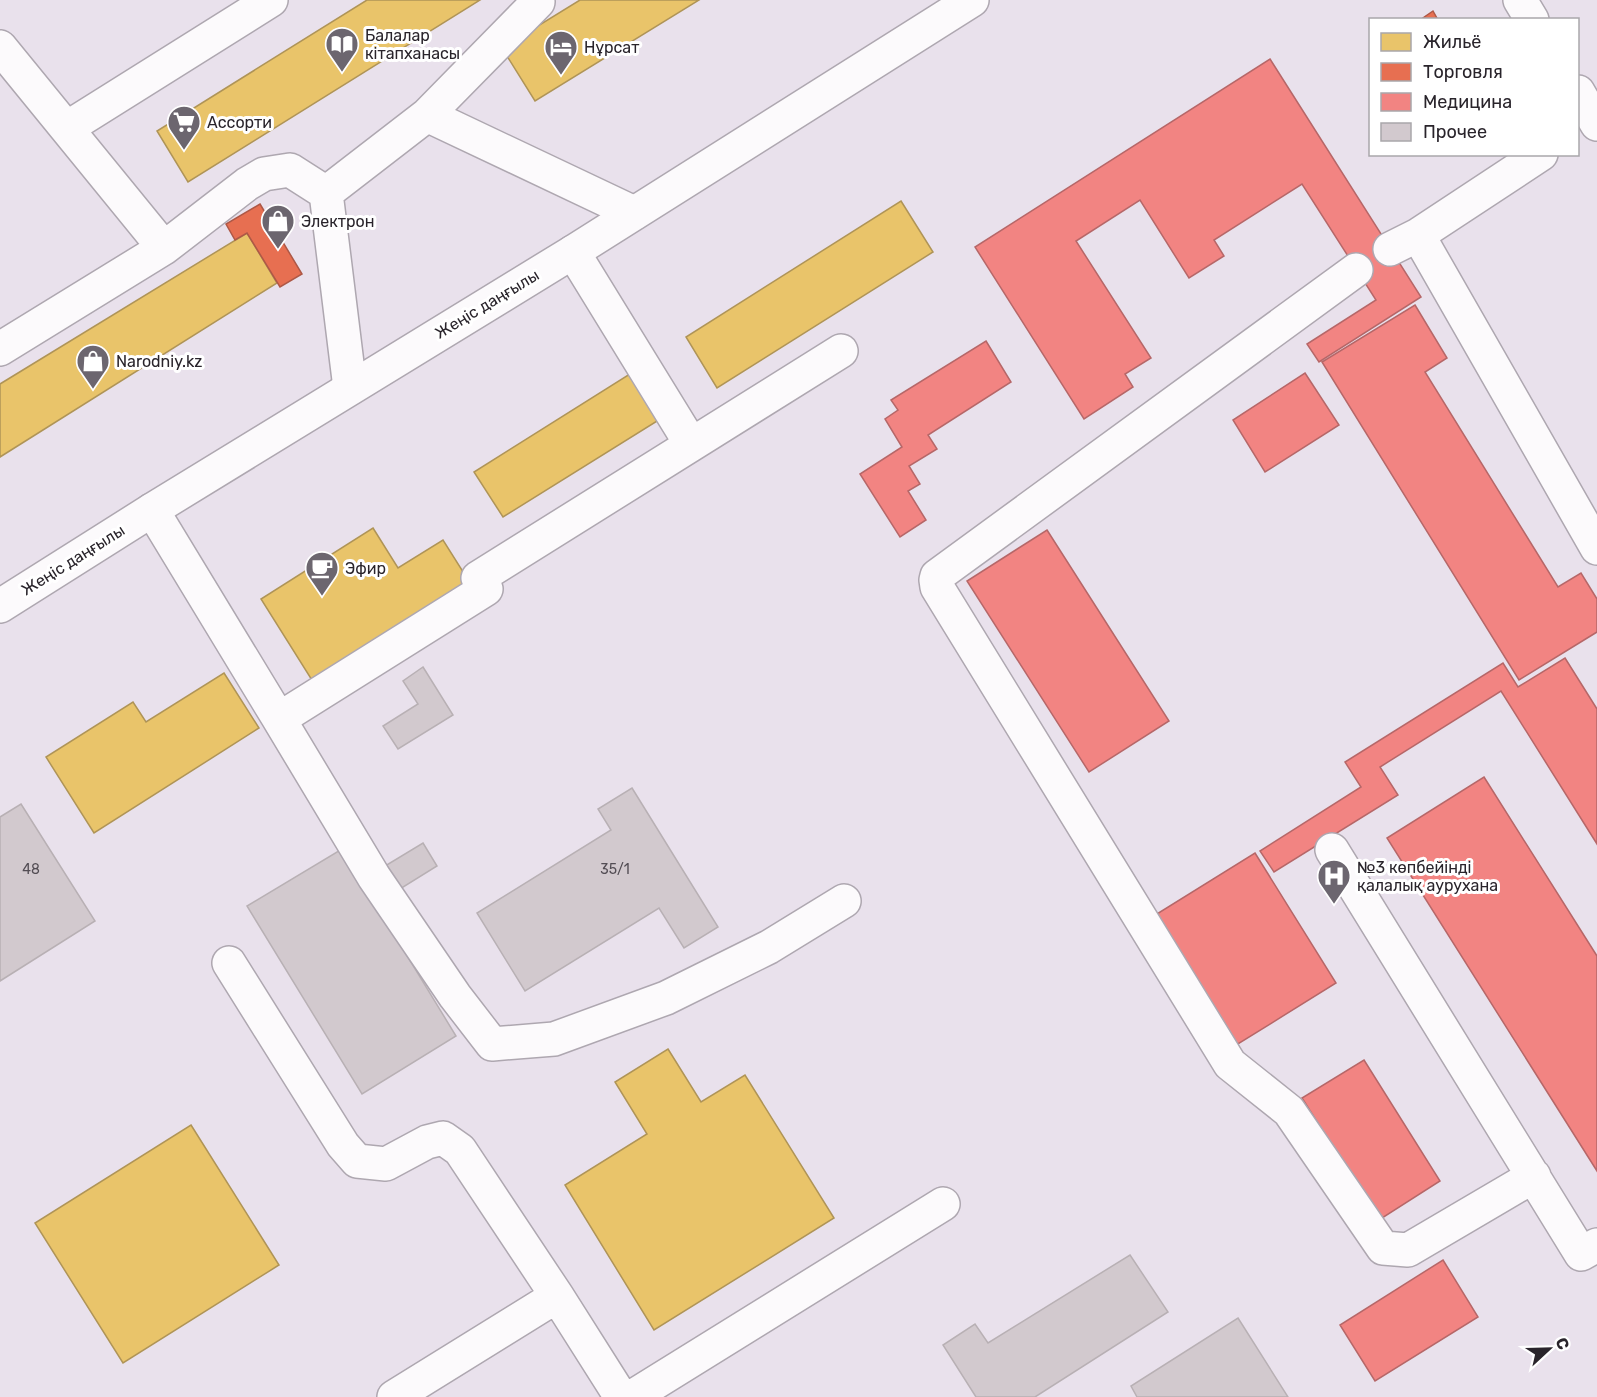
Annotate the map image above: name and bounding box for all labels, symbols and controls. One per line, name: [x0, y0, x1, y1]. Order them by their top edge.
legend: [1369, 18, 1579, 156]
library icon: Балалар кітапханасы: [324, 26, 360, 73]
place label: Балалар кітапханасы: [365, 26, 460, 63]
hotel icon: Нұрсат: [543, 29, 579, 76]
text: Жильё: [1423, 31, 1481, 53]
place label: Нұрсат: [584, 38, 639, 57]
text: Торговля: [1423, 61, 1503, 83]
text: Медицина: [1423, 91, 1512, 113]
supermarket icon: Ассорти: [166, 104, 202, 151]
place label: Ассорти: [207, 113, 272, 132]
text: Прочее: [1423, 121, 1487, 143]
shop icon: Электрон: [260, 203, 296, 250]
place label: Электрон: [301, 212, 375, 231]
street label: Жеңіс даңғылы: [431, 265, 543, 343]
shop icon: Narodniy.kz: [75, 343, 111, 390]
place label: Narodniy.kz: [116, 352, 203, 371]
street label: Жеңіс даңғылы: [18, 521, 128, 599]
cafe icon: Эфир: [304, 550, 340, 597]
place label: Эфир: [345, 559, 386, 578]
hospital icon: №3 көпбейінді қалалық аурухана: [1316, 858, 1352, 905]
place label: №3 көпбейінді қалалық аурухана: [1357, 858, 1498, 895]
house number: 48: [22, 861, 40, 878]
house number: 35/1: [600, 861, 630, 878]
north arrow: [1519, 1319, 1579, 1379]
text: С: [1552, 1335, 1573, 1352]

